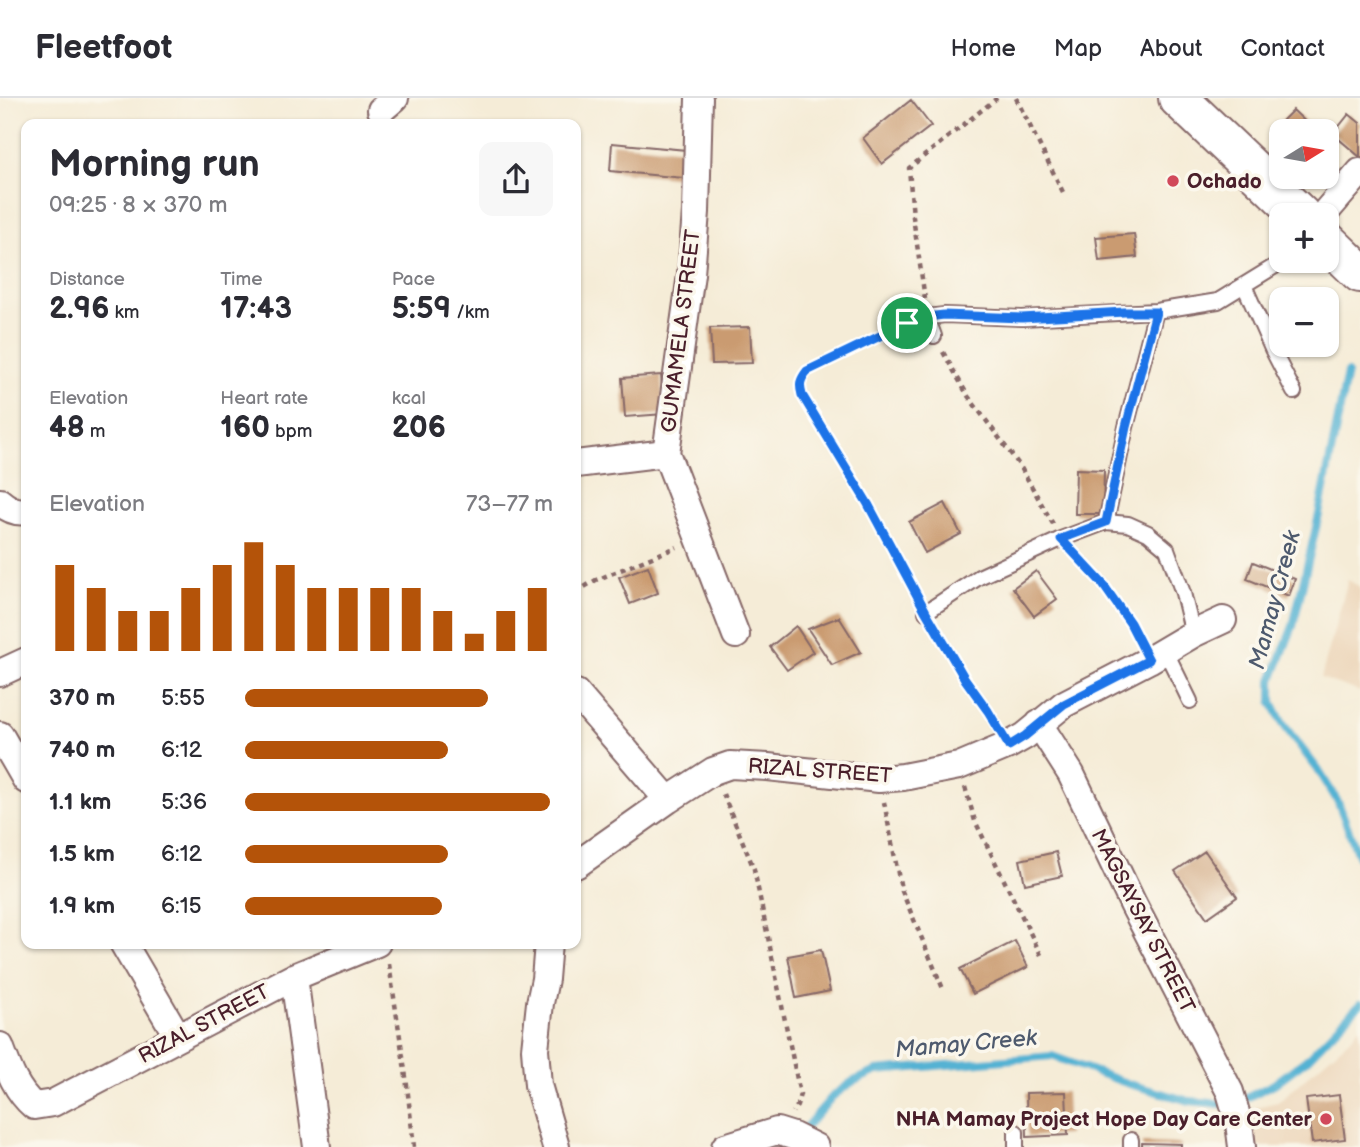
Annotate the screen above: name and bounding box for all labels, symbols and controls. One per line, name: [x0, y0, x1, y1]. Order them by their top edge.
text: Fleetfoot: [35, 28, 172, 68]
text: Home: [951, 34, 1016, 63]
text: Map: [1054, 34, 1102, 63]
text: About: [1140, 34, 1202, 63]
text: Contact: [1240, 34, 1325, 63]
north arrow: [1269, 119, 1339, 189]
map controls: [1269, 119, 1339, 357]
text: Morning run: [49, 142, 260, 187]
button: share: [479, 142, 553, 216]
place label: Ochado: [1187, 169, 1262, 194]
marker: Ochado: [1165, 173, 1181, 189]
text: 09:25 · 8 × 370 m: [49, 191, 228, 219]
button: +: [1269, 203, 1339, 273]
street label: GUMAMELA STREET: [656, 228, 706, 434]
text: Distance: [49, 268, 125, 291]
text: Time: [220, 268, 262, 291]
text: Pace: [392, 268, 435, 291]
button: −: [1269, 287, 1339, 357]
text: 2.96: [49, 291, 109, 327]
text: 17:43: [220, 291, 292, 327]
text: 5:59: [392, 291, 451, 327]
pin: [877, 293, 937, 353]
text: km: [109, 301, 140, 324]
text: /km: [451, 301, 490, 324]
icon: arrive: [888, 304, 926, 342]
text: Elevation: [49, 387, 128, 410]
text: Heart rate: [220, 387, 308, 410]
text: kcal: [392, 387, 426, 410]
text: 48: [49, 410, 85, 446]
text: 160: [220, 410, 270, 446]
text: 206: [392, 410, 446, 446]
text: m: [85, 420, 106, 443]
text: bpm: [270, 420, 312, 443]
text: Elevation: [49, 490, 145, 518]
text: 73–77 m: [466, 490, 553, 518]
water label: Mamay Creek: [1243, 527, 1307, 672]
text: 370 m: [49, 684, 115, 712]
text: 5:55: [161, 684, 205, 712]
text: 740 m: [49, 736, 115, 764]
text: 6:12: [161, 736, 202, 764]
street label: RIZAL STREET: [747, 753, 893, 789]
text: 1.1 km: [49, 788, 111, 816]
text: 5:36: [161, 788, 207, 816]
street label: MAGSAYSAY STREET: [1086, 825, 1200, 1017]
text: 1.5 km: [49, 840, 115, 868]
text: 6:12: [161, 840, 202, 868]
text: 1.9 km: [49, 892, 115, 920]
text: 6:15: [161, 892, 202, 920]
street label: RIZAL STREET: [134, 979, 274, 1069]
water label: Mamay Creek: [894, 1024, 1039, 1064]
place label: NHA Mamay Project Hope Day Care Center: [896, 1107, 1313, 1132]
marker: NHA Mamay Project Hope Day Care Center: [1318, 1111, 1334, 1127]

